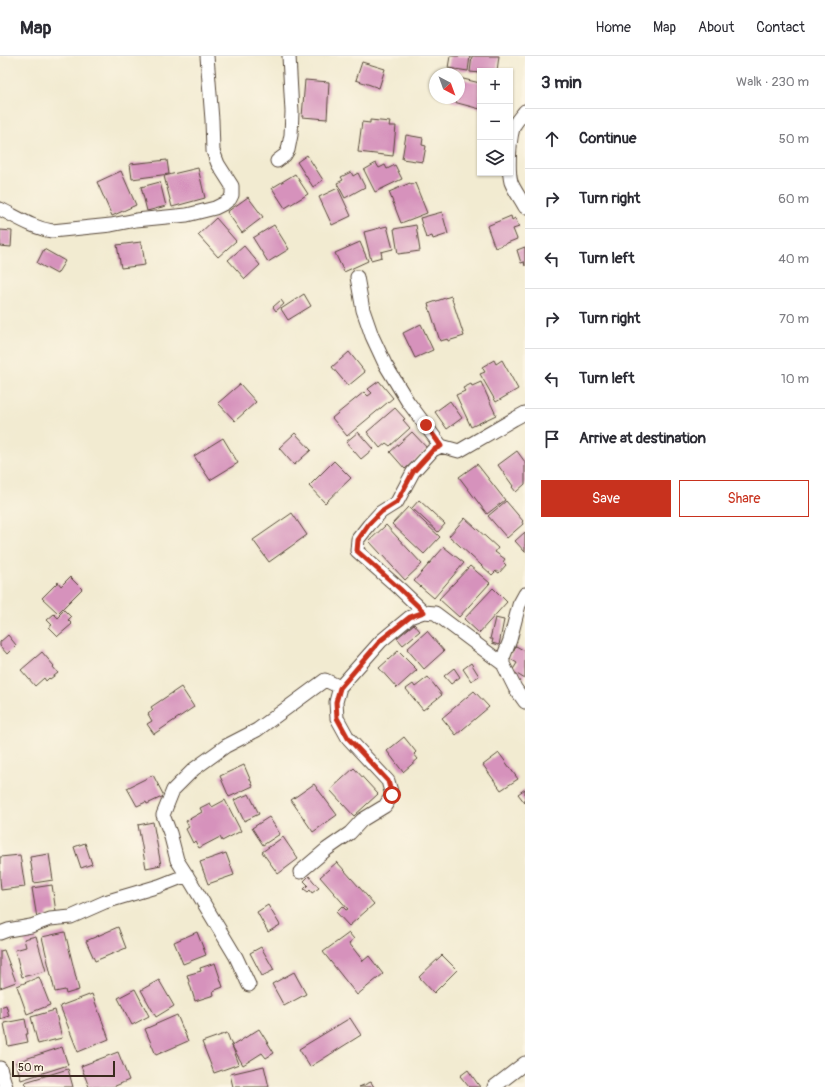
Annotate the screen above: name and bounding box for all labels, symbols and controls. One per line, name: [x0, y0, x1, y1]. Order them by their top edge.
text: Map: [20, 16, 51, 40]
text: Home: [596, 19, 631, 36]
text: Map: [653, 19, 676, 36]
text: About: [698, 19, 734, 36]
text: Contact: [756, 19, 805, 36]
north arrow: [429, 68, 465, 104]
map controls: [477, 68, 513, 176]
button: +: [477, 68, 513, 104]
text: 3 min: [541, 72, 582, 93]
text: Walk · 230 m: [736, 74, 809, 90]
button: −: [477, 104, 513, 140]
icon: ahead: [541, 128, 563, 150]
text: Continue: [579, 129, 637, 148]
text: 50 m: [779, 131, 809, 147]
button: layers: [477, 140, 513, 176]
icon: right: [541, 188, 563, 210]
text: Turn right: [579, 189, 640, 208]
text: 60 m: [778, 191, 809, 207]
icon: left: [541, 248, 563, 270]
text: Turn left: [579, 249, 635, 268]
text: 40 m: [778, 251, 809, 267]
icon: right: [541, 308, 563, 330]
text: Turn right: [579, 309, 640, 328]
text: 70 m: [779, 311, 809, 327]
icon: left: [541, 368, 563, 390]
text: Turn left: [579, 369, 635, 388]
text: 10 m: [781, 371, 809, 387]
route end: [417, 416, 435, 434]
icon: arrive: [541, 428, 563, 450]
text: Arrive at destination: [579, 429, 706, 448]
button: Save: [541, 480, 671, 517]
button: Share: [679, 480, 809, 517]
route start: [383, 786, 401, 804]
scale bar: [12, 1059, 115, 1078]
text: 50 m: [18, 1061, 44, 1074]

